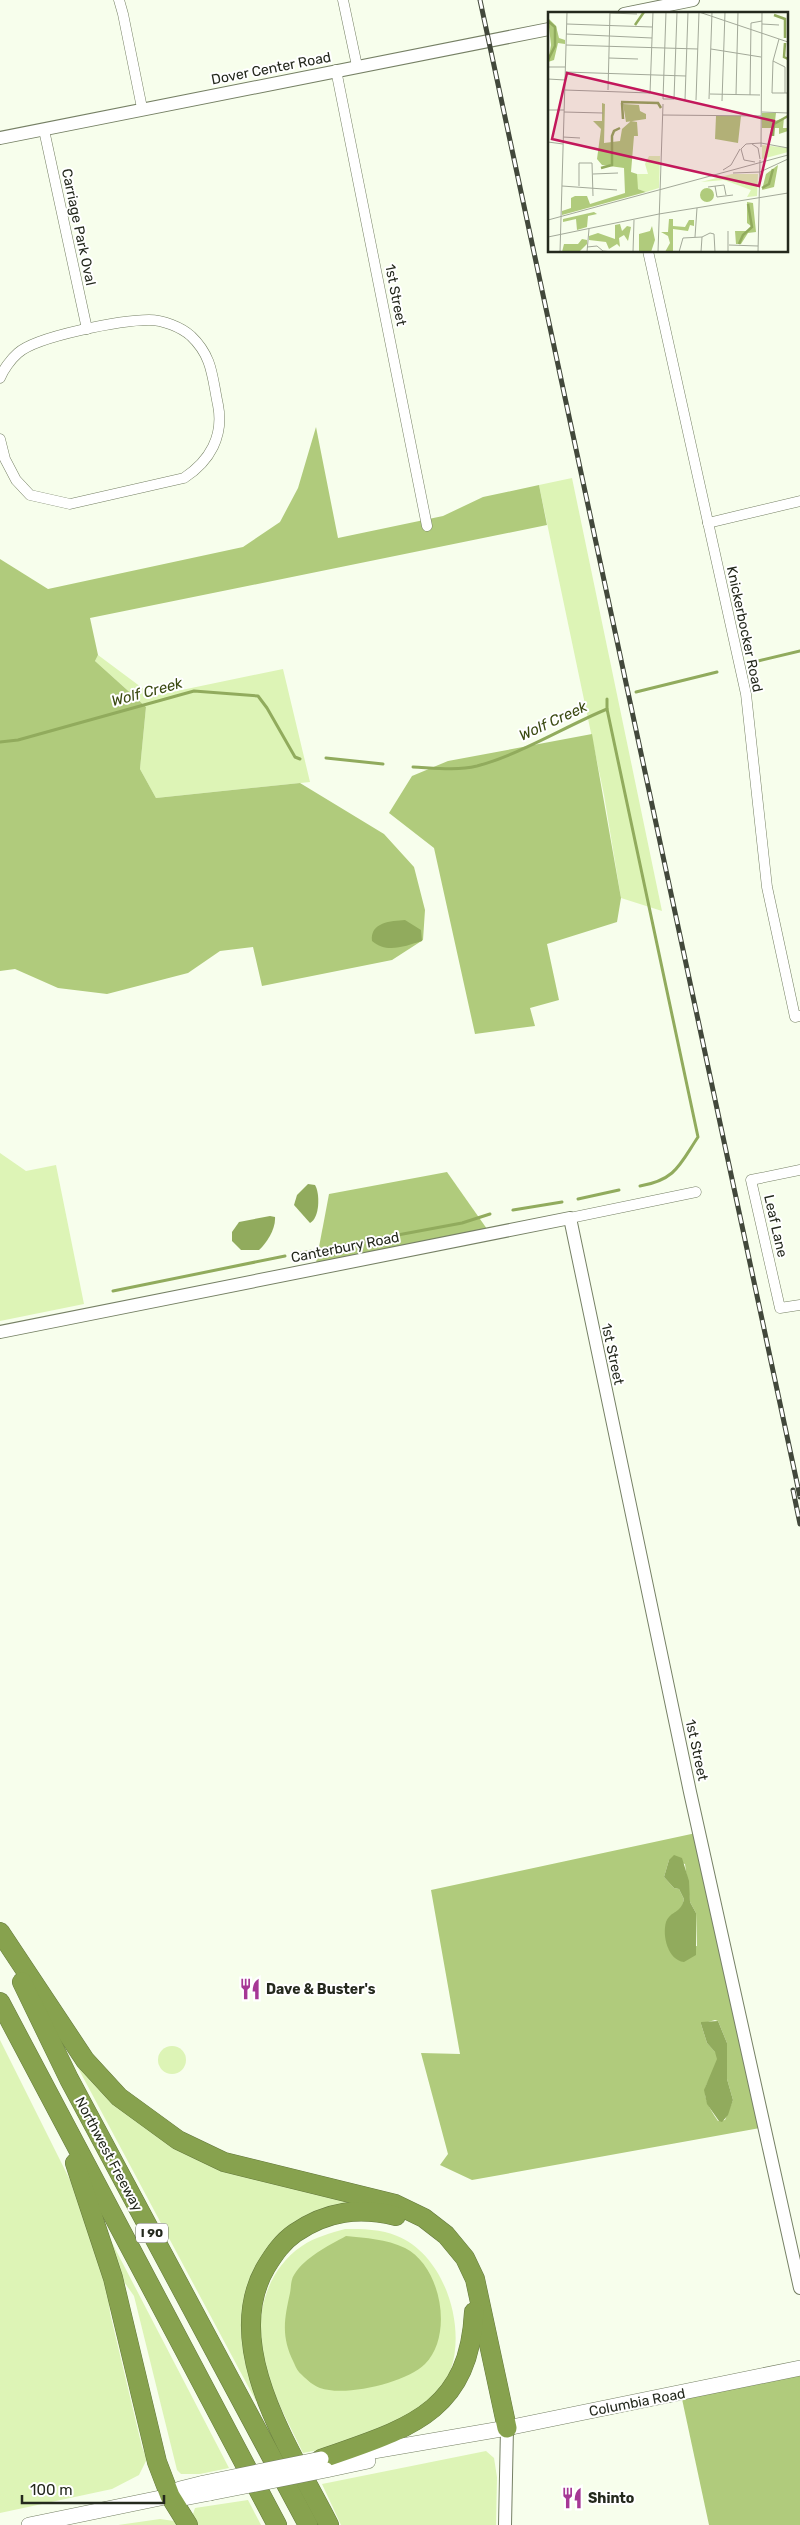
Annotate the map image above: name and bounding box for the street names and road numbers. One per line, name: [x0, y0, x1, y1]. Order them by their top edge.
street label: Dover Center Road: [210, 49, 332, 88]
street label: Carriage Park Oval: [58, 167, 99, 287]
street label: 1st Street: [381, 263, 410, 328]
street label: Knickerbocker Road: [723, 564, 766, 694]
street label: Leaf Lane: [760, 1193, 791, 1259]
street label: Canterbury Road: [289, 1229, 401, 1266]
street label: 1st Street: [598, 1322, 627, 1387]
street label: 1st Street: [682, 1718, 711, 1783]
street label: Northwest Freeway: [71, 2094, 146, 2214]
road number: I 90: [136, 2224, 168, 2242]
street label: Columbia Road: [588, 2385, 687, 2420]

